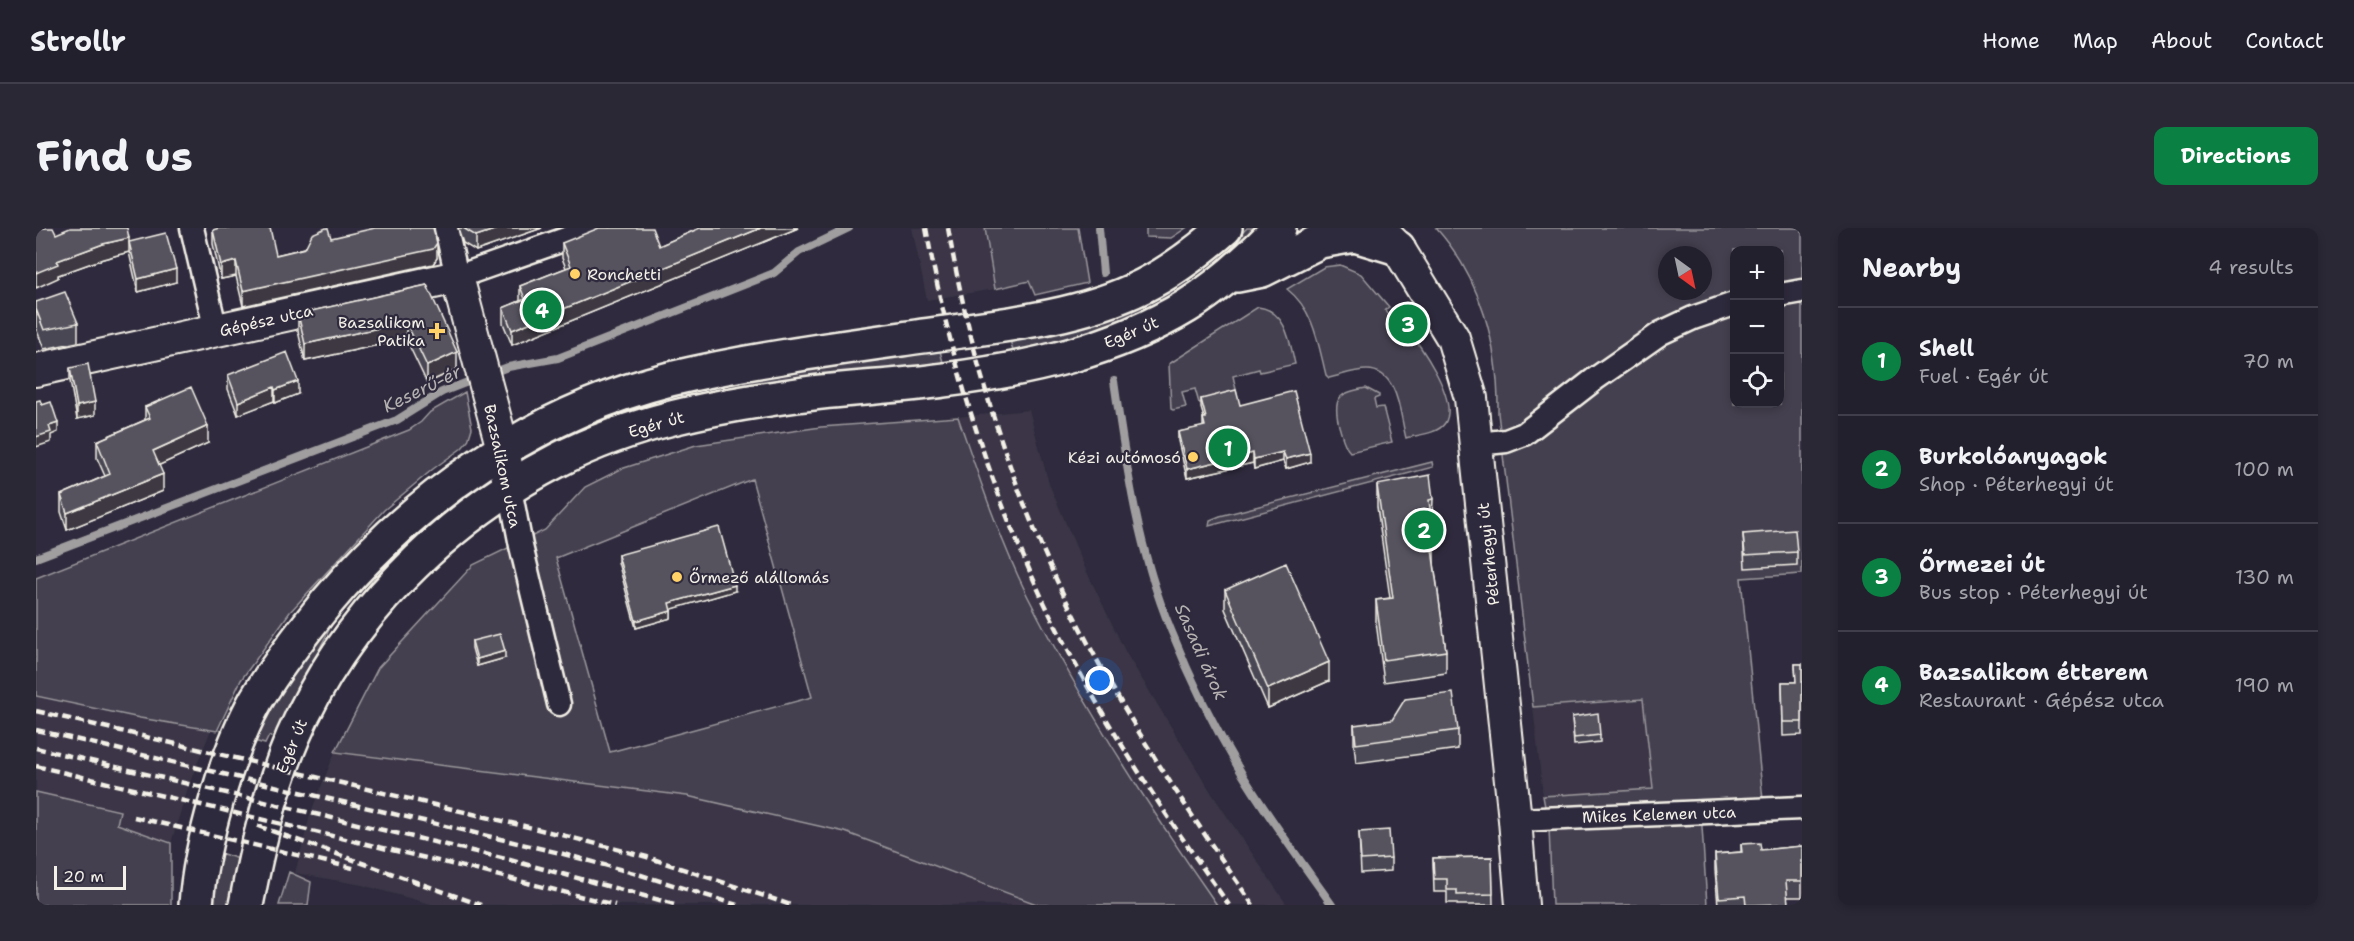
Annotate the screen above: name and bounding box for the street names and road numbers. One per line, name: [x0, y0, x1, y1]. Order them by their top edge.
street label: Gépész utca: [217, 300, 315, 341]
street label: Egér út: [1101, 312, 1162, 353]
street label: Bazsalikom utca: [479, 402, 526, 530]
street label: Egér út: [626, 407, 686, 442]
street label: Péterhegyi út: [1473, 501, 1504, 606]
street label: Egér út: [271, 716, 312, 777]
street label: Mikes Kelemen utca: [1582, 801, 1736, 828]

